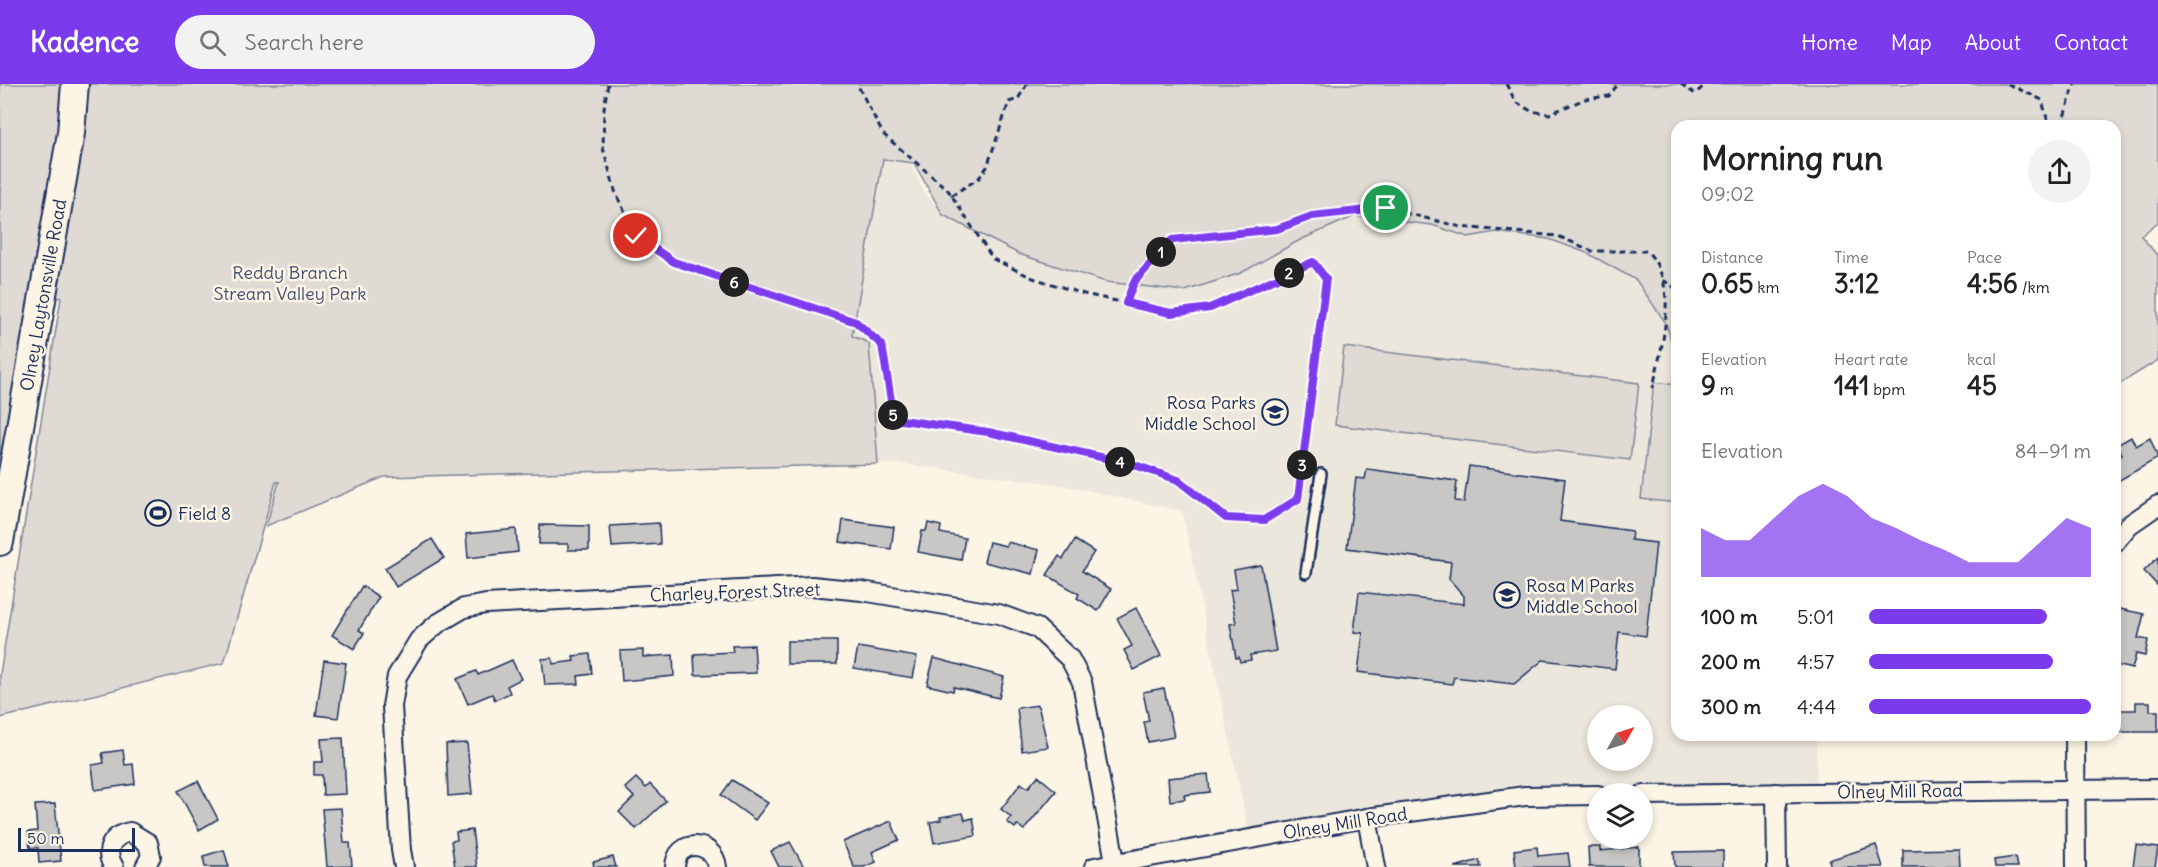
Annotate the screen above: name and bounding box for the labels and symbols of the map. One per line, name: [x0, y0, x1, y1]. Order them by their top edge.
pin: [1360, 182, 1411, 233]
street label: Olney Laytonsville Road: [15, 197, 71, 393]
pin: [610, 210, 661, 261]
pin: 1: [1146, 237, 1176, 267]
pin: 2: [1274, 258, 1304, 288]
park label: Reddy Branch Stream Valley Park: [214, 261, 366, 305]
pin: 6: [719, 267, 749, 297]
place label: Rosa Parks Middle School: [1144, 391, 1256, 435]
school or university icon: Rosa Parks Middle School: [1260, 397, 1290, 427]
pin: 5: [878, 400, 908, 430]
pin: 4: [1105, 447, 1135, 477]
pin: 3: [1287, 450, 1317, 480]
sports icon: Field 8: [143, 498, 173, 528]
place label: Field 8: [178, 502, 231, 525]
place label: Rosa M Parks Middle School: [1526, 574, 1638, 618]
street label: Charley Forest Street: [649, 578, 821, 606]
school or university icon: Rosa M Parks Middle School: [1492, 580, 1522, 610]
north arrow: [1587, 705, 1653, 771]
street label: Olney Mill Road: [1837, 778, 1963, 804]
street label: Olney Mill Road: [1281, 802, 1409, 844]
scale bar: [18, 825, 135, 852]

